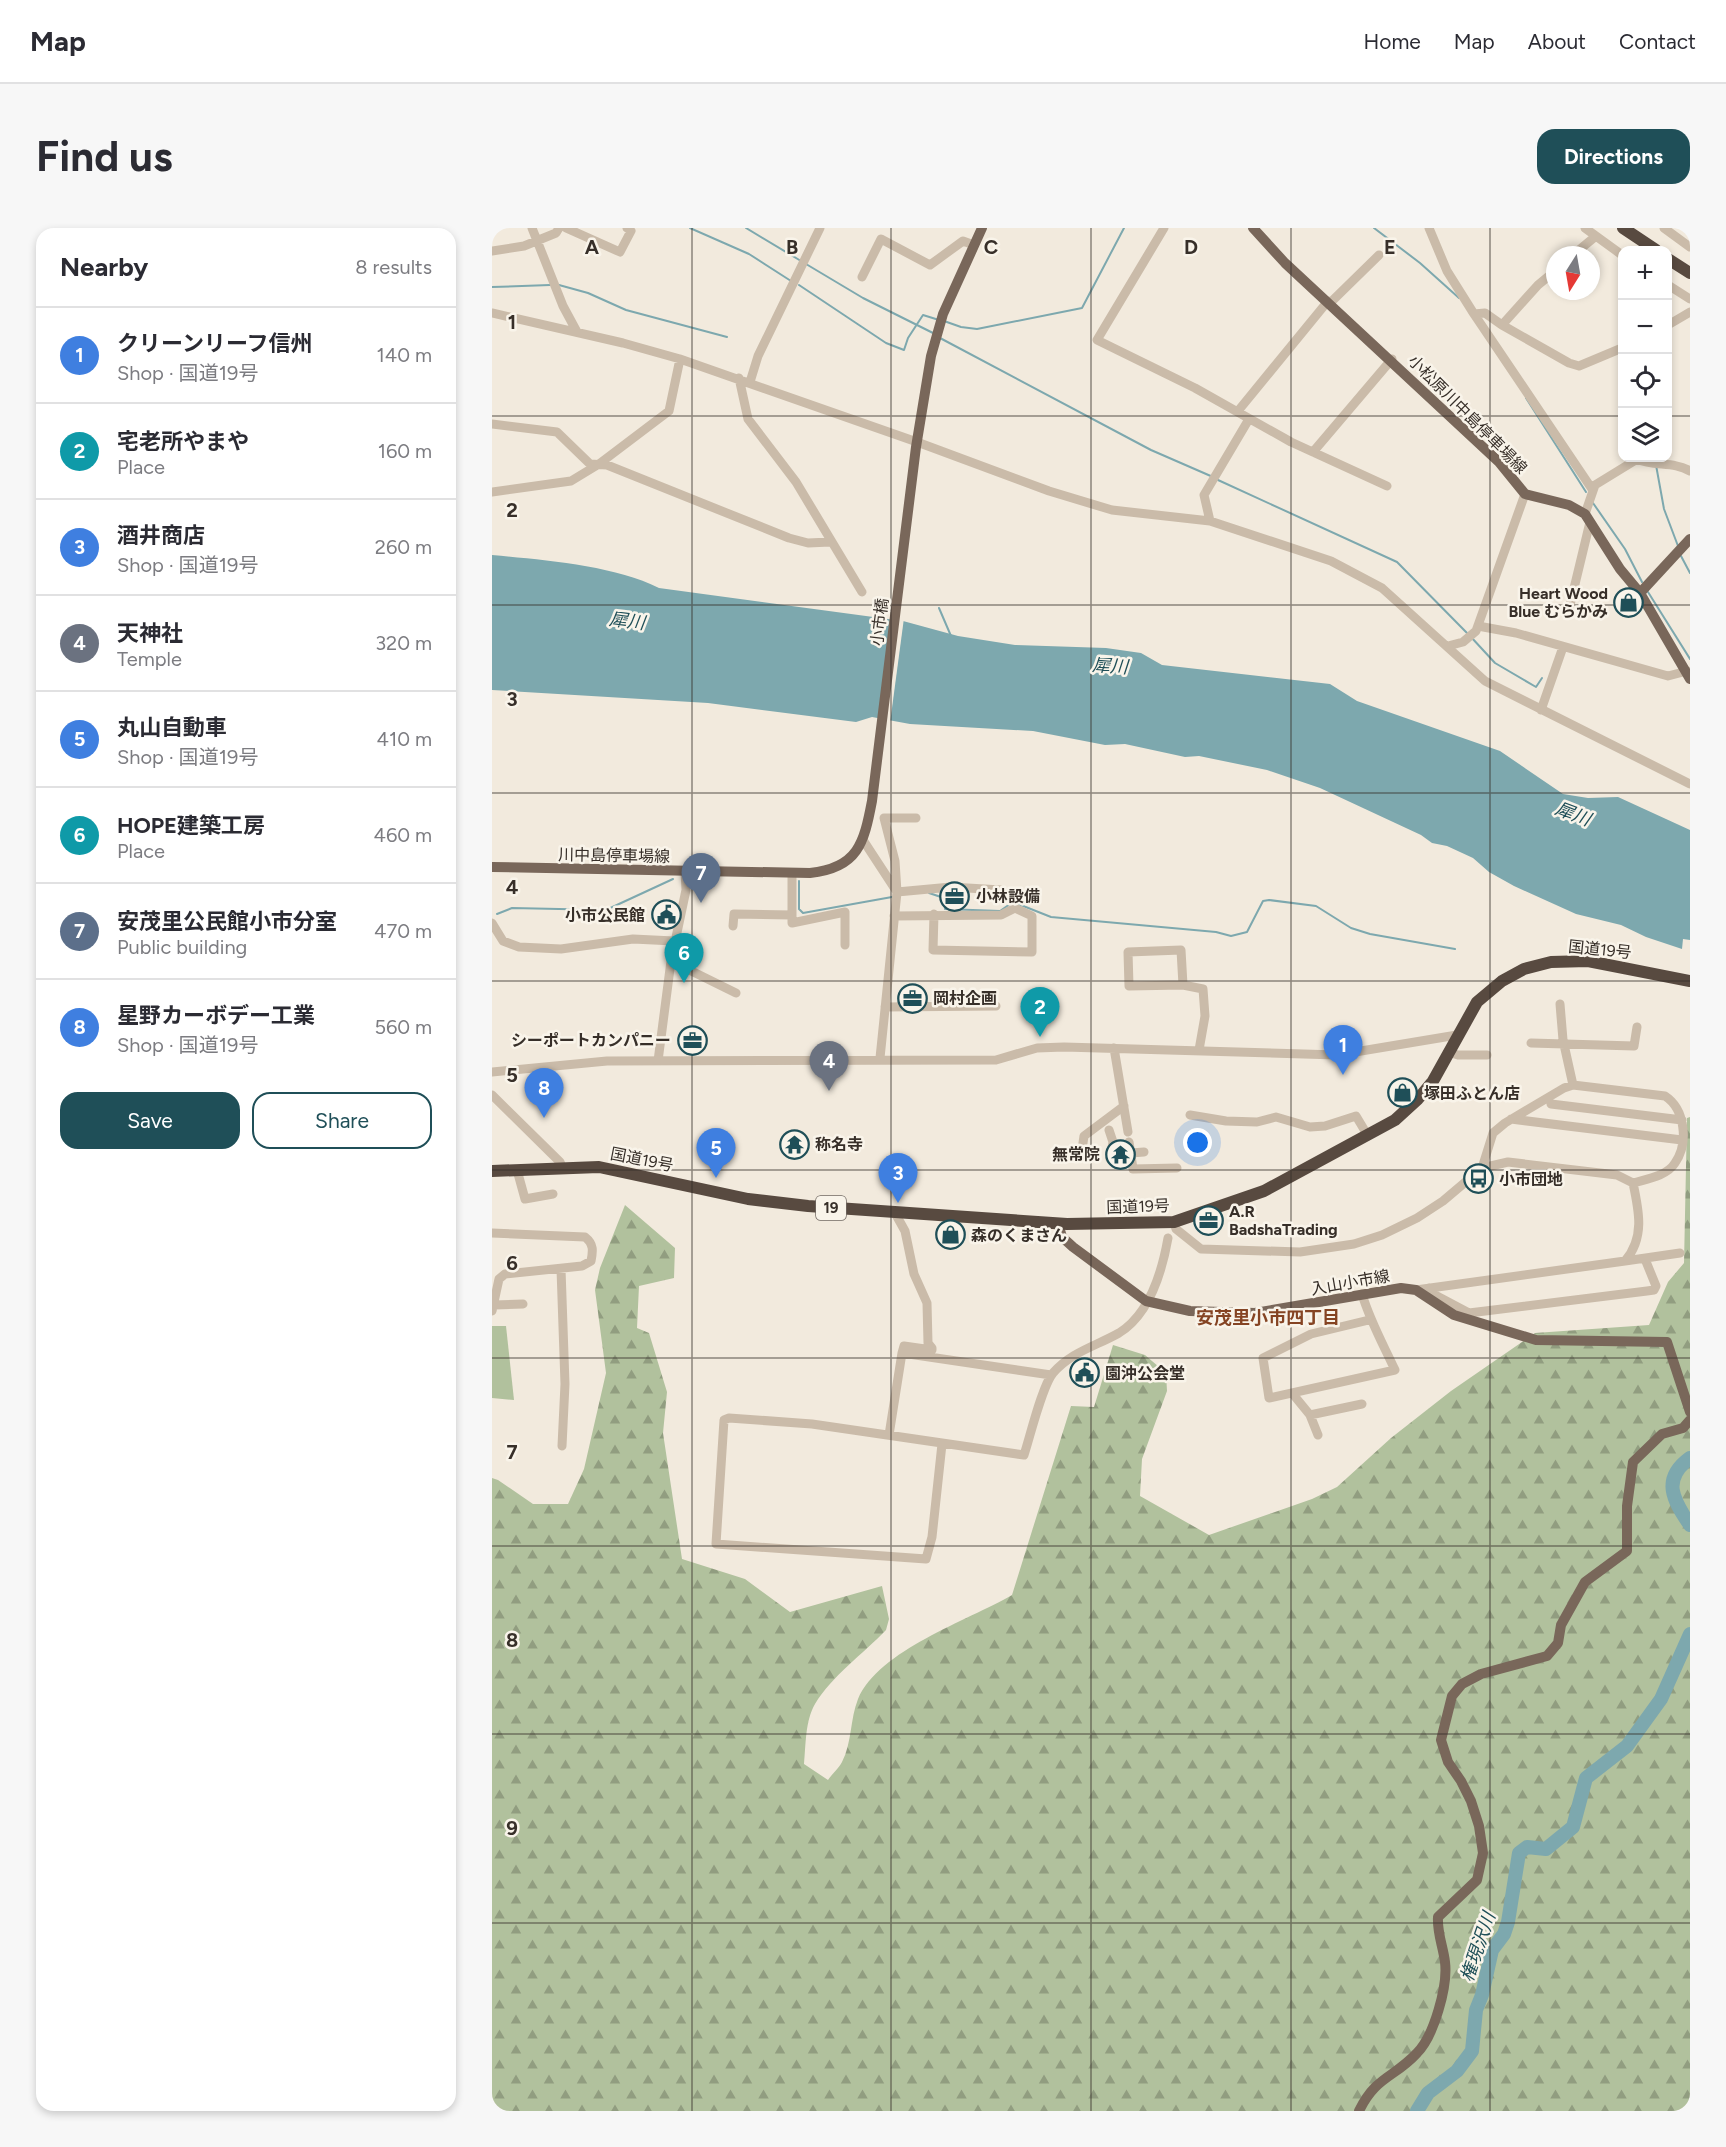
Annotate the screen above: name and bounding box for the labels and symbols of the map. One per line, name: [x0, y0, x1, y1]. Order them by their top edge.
text: A: [585, 235, 600, 259]
text: B: [786, 235, 798, 259]
text: C: [984, 235, 998, 259]
text: D: [1184, 235, 1198, 259]
text: E: [1384, 235, 1396, 259]
north arrow: [1546, 246, 1600, 300]
text: 1: [508, 310, 516, 334]
street label: 小松原川中島停車場線: [1404, 351, 1531, 478]
text: 2: [506, 498, 518, 522]
place label: Heart Wood Blue むらかみ: [1509, 584, 1608, 621]
shop icon: Heart Wood Blue むらかみ: [1613, 586, 1645, 618]
street label: 小市橋: [867, 597, 892, 647]
water label: 犀川: [608, 608, 648, 634]
water label: 犀川: [1091, 654, 1131, 678]
text: 3: [506, 687, 518, 711]
water label: 犀川: [1552, 797, 1596, 831]
street label: 川中島停車場線: [558, 845, 670, 866]
pin: 7: [682, 854, 720, 903]
text: 4: [506, 875, 519, 899]
office icon: 小林設備: [939, 880, 971, 912]
place label: 小林設備: [976, 887, 1040, 906]
public building icon: 小市公民館: [650, 899, 682, 931]
place label: 小市公民館: [565, 906, 645, 925]
pin: 6: [664, 934, 704, 983]
street label: 国道19号: [1567, 937, 1633, 962]
office icon: 岡村企画: [896, 982, 928, 1014]
pin: 2: [1020, 988, 1060, 1037]
place label: 岡村企画: [933, 989, 997, 1008]
office icon: シーポートカンパニー: [676, 1024, 708, 1056]
pin: 1: [1324, 1026, 1362, 1075]
place label: シーポートカンパニー: [511, 1031, 671, 1050]
pin: 4: [810, 1042, 848, 1091]
text: 5: [506, 1063, 518, 1087]
pin: 8: [524, 1068, 564, 1118]
shop icon: 塚田ふとん店: [1387, 1077, 1419, 1109]
place label: 塚田ふとん店: [1424, 1084, 1520, 1103]
pin: 5: [696, 1128, 736, 1178]
temple icon: 称名寺: [778, 1128, 810, 1160]
your location: [1183, 1128, 1212, 1157]
place label: 称名寺: [815, 1135, 863, 1154]
temple icon: 無常院: [1105, 1138, 1137, 1170]
street label: 国道19号: [609, 1144, 675, 1175]
place label: 無常院: [1052, 1145, 1100, 1164]
pin: 3: [878, 1154, 918, 1203]
bus stop icon: 小市団地: [1462, 1163, 1494, 1195]
place label: 小市団地: [1499, 1170, 1563, 1189]
road number: 19: [816, 1196, 846, 1220]
street label: 国道19号: [1106, 1196, 1170, 1217]
place label: A.R BadshaTrading: [1229, 1202, 1338, 1239]
office icon: A.R BadshaTrading: [1192, 1204, 1224, 1236]
shop icon: 森のくまさん: [934, 1219, 966, 1251]
place label: 森のくまさん: [971, 1226, 1067, 1245]
text: 6: [506, 1251, 518, 1275]
street label: 入山小市線: [1309, 1266, 1391, 1299]
district label: 安茂里小市四丁目: [1196, 1307, 1340, 1329]
public building icon: 園沖公会堂: [1068, 1357, 1100, 1389]
place label: 園沖公会堂: [1105, 1364, 1185, 1383]
text: 7: [506, 1440, 518, 1464]
text: 8: [506, 1628, 518, 1652]
text: 9: [506, 1816, 518, 1840]
water label: 権現沢川: [1456, 1907, 1501, 1985]

